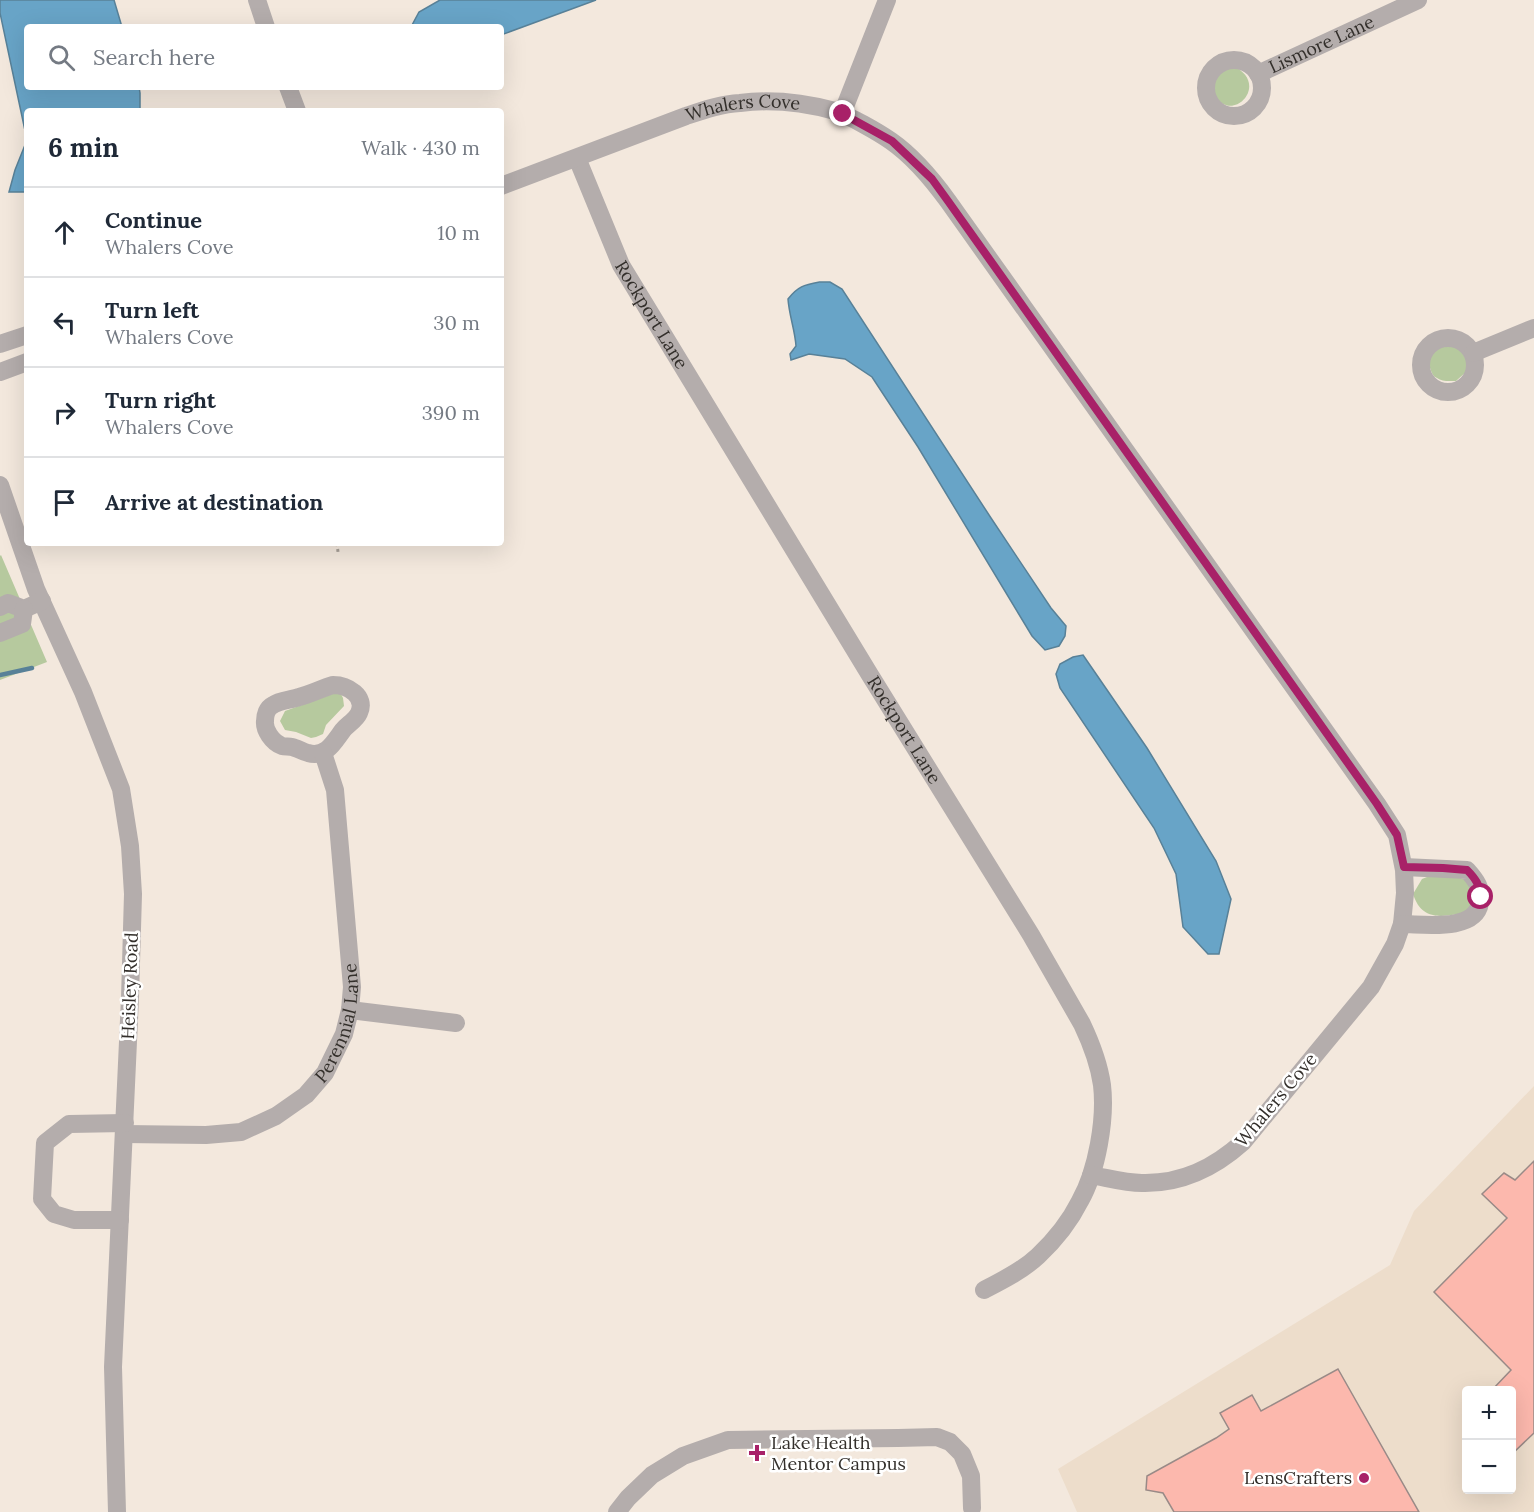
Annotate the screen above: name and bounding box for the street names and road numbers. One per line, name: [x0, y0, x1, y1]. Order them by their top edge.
street label: Lismore Lane: [1265, 10, 1378, 78]
street label: Whalers Cove: [683, 89, 802, 126]
street label: Rockport Lane: [610, 256, 693, 373]
street label: Rockport Lane: [862, 671, 947, 788]
street label: Heisley Road: [116, 932, 143, 1040]
street label: Perennial Lane: [310, 962, 363, 1087]
street label: Whalers Cove: [1230, 1048, 1322, 1151]

